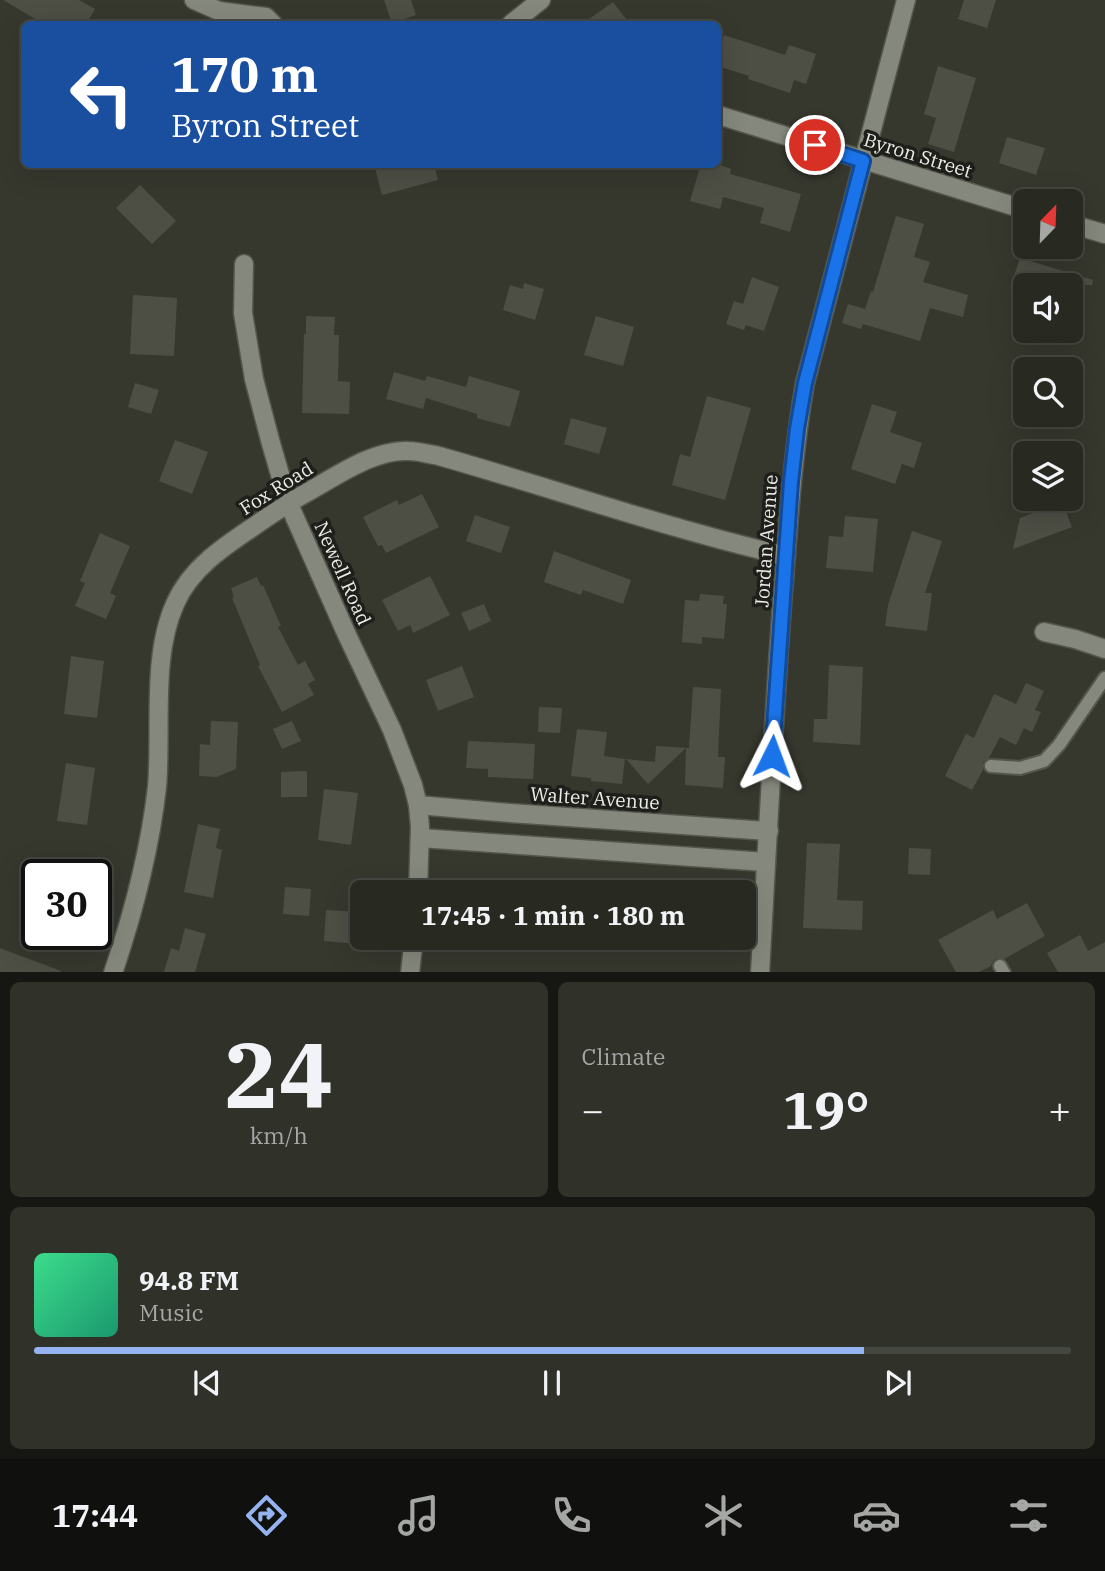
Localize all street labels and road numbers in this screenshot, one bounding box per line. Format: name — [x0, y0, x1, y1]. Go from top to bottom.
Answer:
street label: Byron Street — [861, 127, 975, 183]
street label: Fox Road — [235, 456, 317, 520]
street label: Jordan Avenue — [749, 474, 783, 608]
street label: Newell Road — [310, 518, 376, 628]
street label: Walter Avenue — [529, 782, 661, 814]

